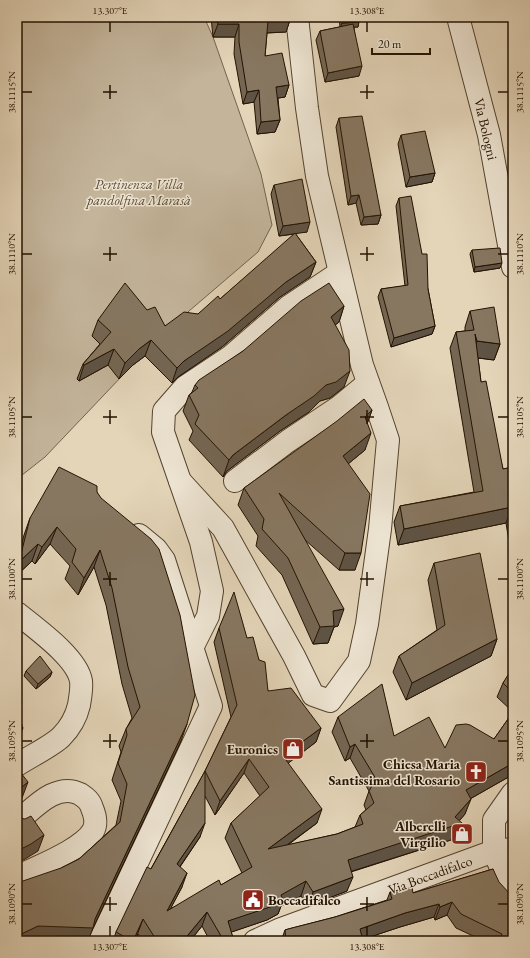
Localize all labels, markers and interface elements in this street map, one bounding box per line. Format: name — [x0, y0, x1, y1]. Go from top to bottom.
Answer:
text: 13.307°E — [93, 4, 128, 17]
text: 13.308°E — [350, 4, 385, 17]
scale bar — [372, 30, 430, 56]
text: 20 m — [378, 36, 402, 52]
text: 38.1115°N — [5, 71, 18, 113]
text: 38.1115°N — [513, 71, 526, 113]
street label: Via Bologni — [470, 96, 502, 162]
park label: Pertinenza Villa pandolfina Marasà — [85, 175, 191, 209]
text: 38.1110°N — [5, 233, 18, 275]
text: 38.1110°N — [513, 233, 526, 275]
text: 38.1105°N — [5, 396, 18, 438]
text: 38.1105°N — [513, 396, 526, 438]
text: 38.1100°N — [5, 558, 18, 600]
text: 38.1100°N — [513, 558, 526, 600]
text: 38.1095°N — [5, 720, 18, 762]
text: 38.1095°N — [513, 720, 526, 762]
shop icon: Euronics — [280, 736, 306, 762]
place label: Euronics — [227, 740, 278, 758]
place label: Chiesa Maria Santissima del Rosario — [328, 755, 461, 789]
church icon: Chiesa Maria Santissima del Rosario — [463, 759, 489, 785]
place label: Alberelli Virgilio — [394, 817, 446, 851]
shop icon: Alberelli Virgilio — [449, 821, 475, 847]
street label: Via Boccadifalco — [385, 851, 475, 899]
text: 38.1090°N — [5, 883, 18, 925]
text: 38.1090°N — [513, 883, 526, 925]
public building icon: Boccadifalco — [240, 887, 266, 913]
place label: Boccadifalco — [268, 891, 341, 909]
text: 13.307°E — [93, 940, 128, 953]
text: 13.308°E — [350, 940, 385, 953]

